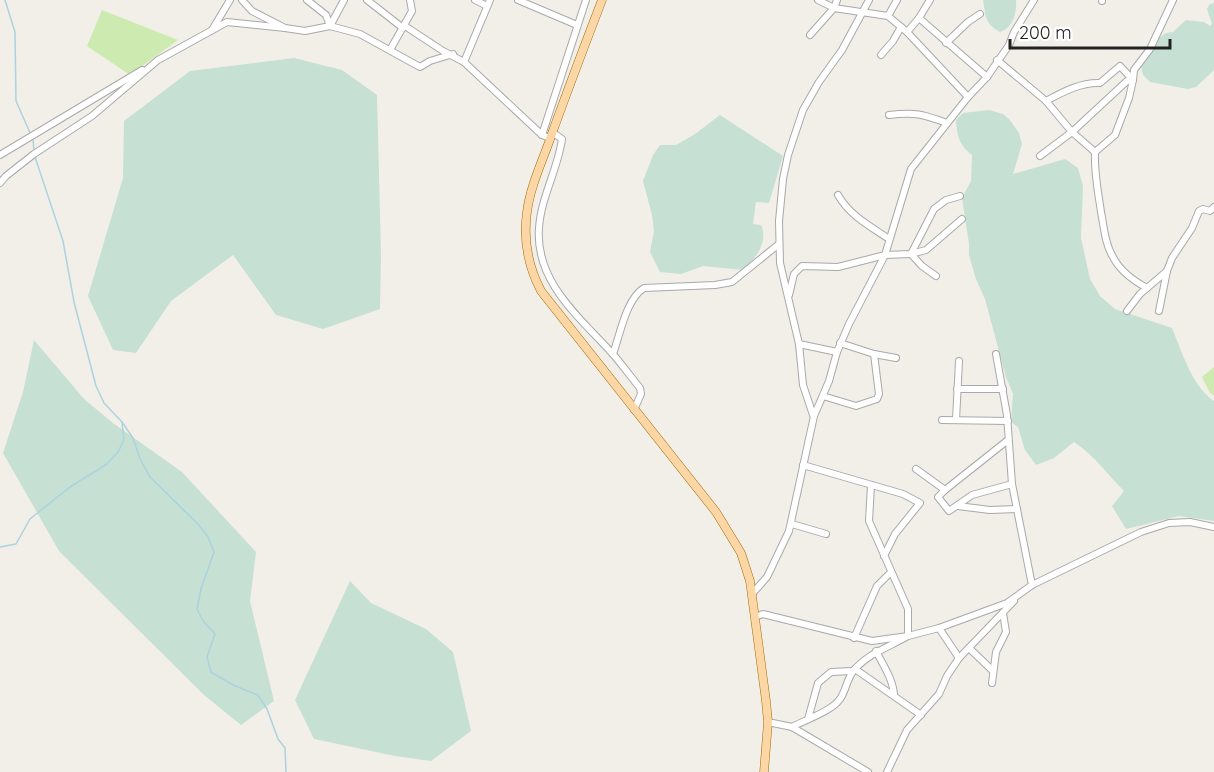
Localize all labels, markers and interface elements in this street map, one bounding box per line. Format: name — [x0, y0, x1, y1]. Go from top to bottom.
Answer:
scale bar — [1010, 12, 1170, 50]
text: 200 m — [1019, 21, 1072, 44]

